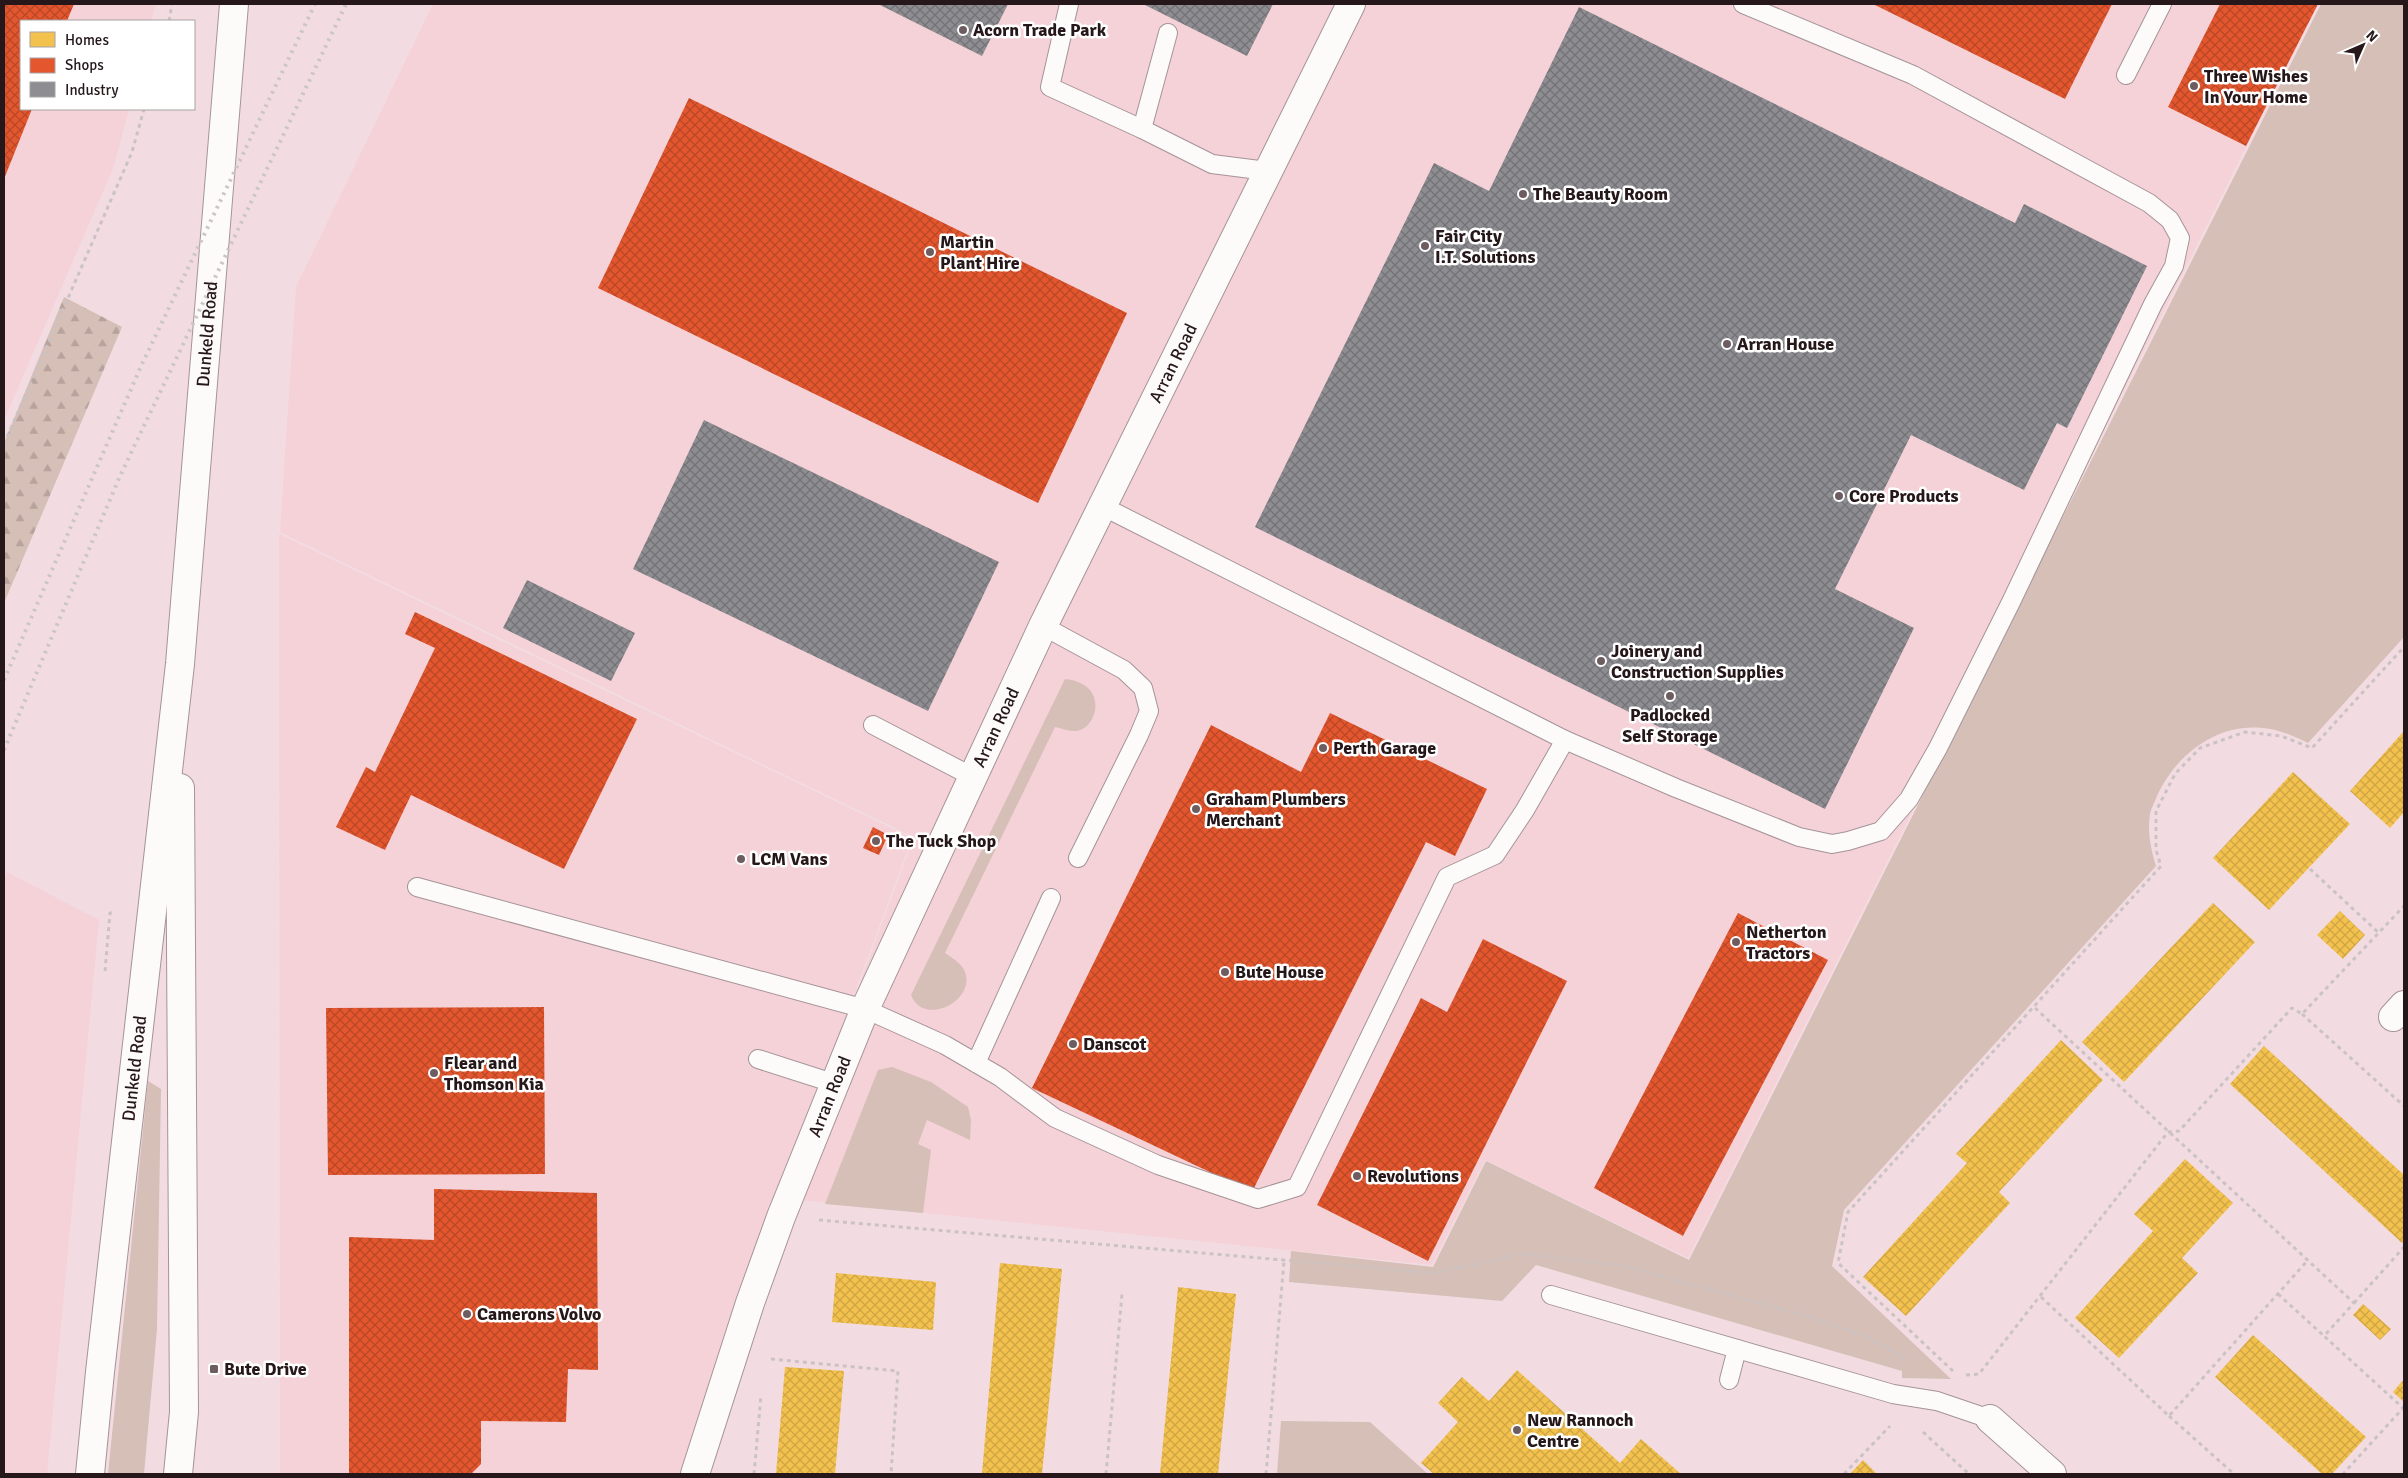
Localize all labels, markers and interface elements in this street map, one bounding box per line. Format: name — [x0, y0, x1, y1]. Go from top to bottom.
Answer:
place label: Acorn Trade Park — [973, 19, 1107, 41]
legend — [20, 20, 195, 110]
north arrow — [2338, 20, 2388, 70]
marker: Acorn Trade Park — [957, 24, 969, 36]
text: N — [2362, 27, 2381, 46]
text: Homes — [65, 31, 109, 49]
text: Shops — [65, 56, 104, 74]
place label: Three Wishes In Your Home — [2204, 65, 2308, 108]
marker: Three Wishes In Your Home — [2188, 80, 2200, 92]
text: Industry — [65, 81, 118, 99]
place label: The Beauty Room — [1533, 183, 1668, 205]
marker: The Beauty Room — [1517, 188, 1529, 200]
place label: Fair City I.T. Solutions — [1435, 225, 1535, 268]
place label: Martin Plant Hire — [940, 231, 1020, 274]
marker: Fair City I.T. Solutions — [1419, 240, 1431, 252]
marker: Martin Plant Hire — [924, 246, 936, 258]
street label: Dunkeld Road — [192, 280, 222, 388]
street label: Arran Road — [1144, 320, 1202, 406]
place label: Arran House — [1737, 333, 1834, 355]
marker: Arran House — [1721, 338, 1733, 350]
place label: Core Products — [1849, 485, 1959, 507]
marker: Core Products — [1833, 490, 1845, 502]
place label: Joinery and Construction Supplies — [1611, 640, 1784, 683]
marker: Joinery and Construction Supplies — [1595, 655, 1607, 667]
street label: Arran Road — [968, 684, 1024, 771]
marker: Padlocked Self Storage — [1664, 690, 1676, 702]
place label: Padlocked Self Storage — [1622, 704, 1718, 747]
place label: Perth Garage — [1333, 737, 1436, 759]
marker: Perth Garage — [1317, 742, 1329, 754]
place label: Graham Plumbers Merchant — [1206, 788, 1346, 831]
marker: Graham Plumbers Merchant — [1190, 803, 1202, 815]
place label: The Tuck Shop — [886, 830, 996, 852]
marker: The Tuck Shop — [870, 835, 882, 847]
place label: LCM Vans — [751, 848, 827, 870]
marker: LCM Vans — [735, 853, 747, 865]
place label: Netherton Tractors — [1746, 921, 1827, 964]
marker: Netherton Tractors — [1730, 936, 1742, 948]
place label: Bute House — [1235, 961, 1324, 983]
marker: Bute House — [1219, 966, 1231, 978]
street label: Dunkeld Road — [117, 1014, 151, 1122]
place label: Danscot — [1083, 1033, 1147, 1055]
marker: Danscot — [1067, 1038, 1079, 1050]
place label: Flear and Thomson Kia — [444, 1052, 544, 1095]
street label: Arran Road — [803, 1053, 856, 1140]
marker: Flear and Thomson Kia — [428, 1067, 440, 1079]
place label: Revolutions — [1367, 1165, 1459, 1187]
marker: Revolutions — [1351, 1170, 1363, 1182]
place label: Camerons Volvo — [477, 1303, 602, 1325]
marker: Camerons Volvo — [461, 1308, 473, 1320]
place label: Bute Drive — [224, 1358, 307, 1380]
marker: Bute Drive — [208, 1363, 220, 1375]
place label: New Rannoch Centre — [1527, 1409, 1634, 1452]
marker: New Rannoch Centre — [1511, 1424, 1523, 1436]

